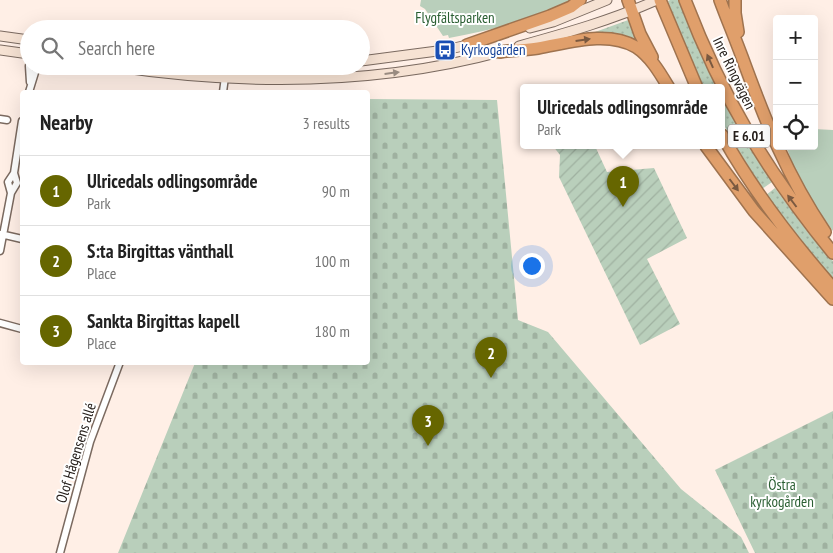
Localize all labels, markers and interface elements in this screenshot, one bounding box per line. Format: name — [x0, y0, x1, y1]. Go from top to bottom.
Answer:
park label: Flygfältsparken — [415, 8, 495, 27]
map controls — [773, 15, 818, 150]
button: + — [773, 15, 818, 60]
search box — [20, 20, 370, 75]
street label: Inre Ringvägen — [709, 33, 760, 112]
icon: search — [38, 34, 66, 62]
text: Search here — [78, 36, 155, 60]
one-way arrow — [575, 36, 591, 44]
bus stop icon: Kyrkogården — [433, 38, 457, 62]
place label: Kyrkogården — [461, 40, 526, 59]
one-way arrow — [705, 54, 713, 68]
button: − — [773, 60, 818, 105]
one-way arrow — [384, 69, 400, 77]
popup — [520, 84, 725, 149]
text: Ulricedals odlingsområde — [537, 95, 708, 119]
button: locate — [773, 105, 818, 150]
text: Nearby — [40, 109, 93, 136]
text: 3 results — [303, 113, 350, 133]
text: Park — [537, 119, 561, 139]
road number: E 6.01 — [728, 124, 770, 148]
pin: 1 — [607, 166, 639, 207]
text: Ulricedals odlingsområde — [87, 169, 258, 193]
one-way arrow — [729, 178, 739, 192]
text: 1 — [52, 181, 60, 201]
text: 90 m — [322, 181, 350, 201]
text: Park — [87, 193, 111, 213]
one-way arrow — [787, 194, 797, 208]
text: S:ta Birgittas vänthall — [87, 239, 233, 263]
text: 2 — [52, 251, 60, 271]
text: 100 m — [315, 251, 350, 271]
your location — [519, 253, 545, 279]
text: Place — [87, 263, 116, 283]
text: Sankta Birgittas kapell — [87, 309, 240, 333]
text: 3 — [52, 321, 60, 341]
text: 180 m — [315, 321, 350, 341]
text: Place — [87, 333, 116, 353]
pin: 2 — [475, 337, 507, 378]
street label: Olof Hågensens allé — [51, 400, 100, 505]
pin: 3 — [412, 405, 444, 446]
park label: Östra kyrkogården — [750, 475, 814, 511]

